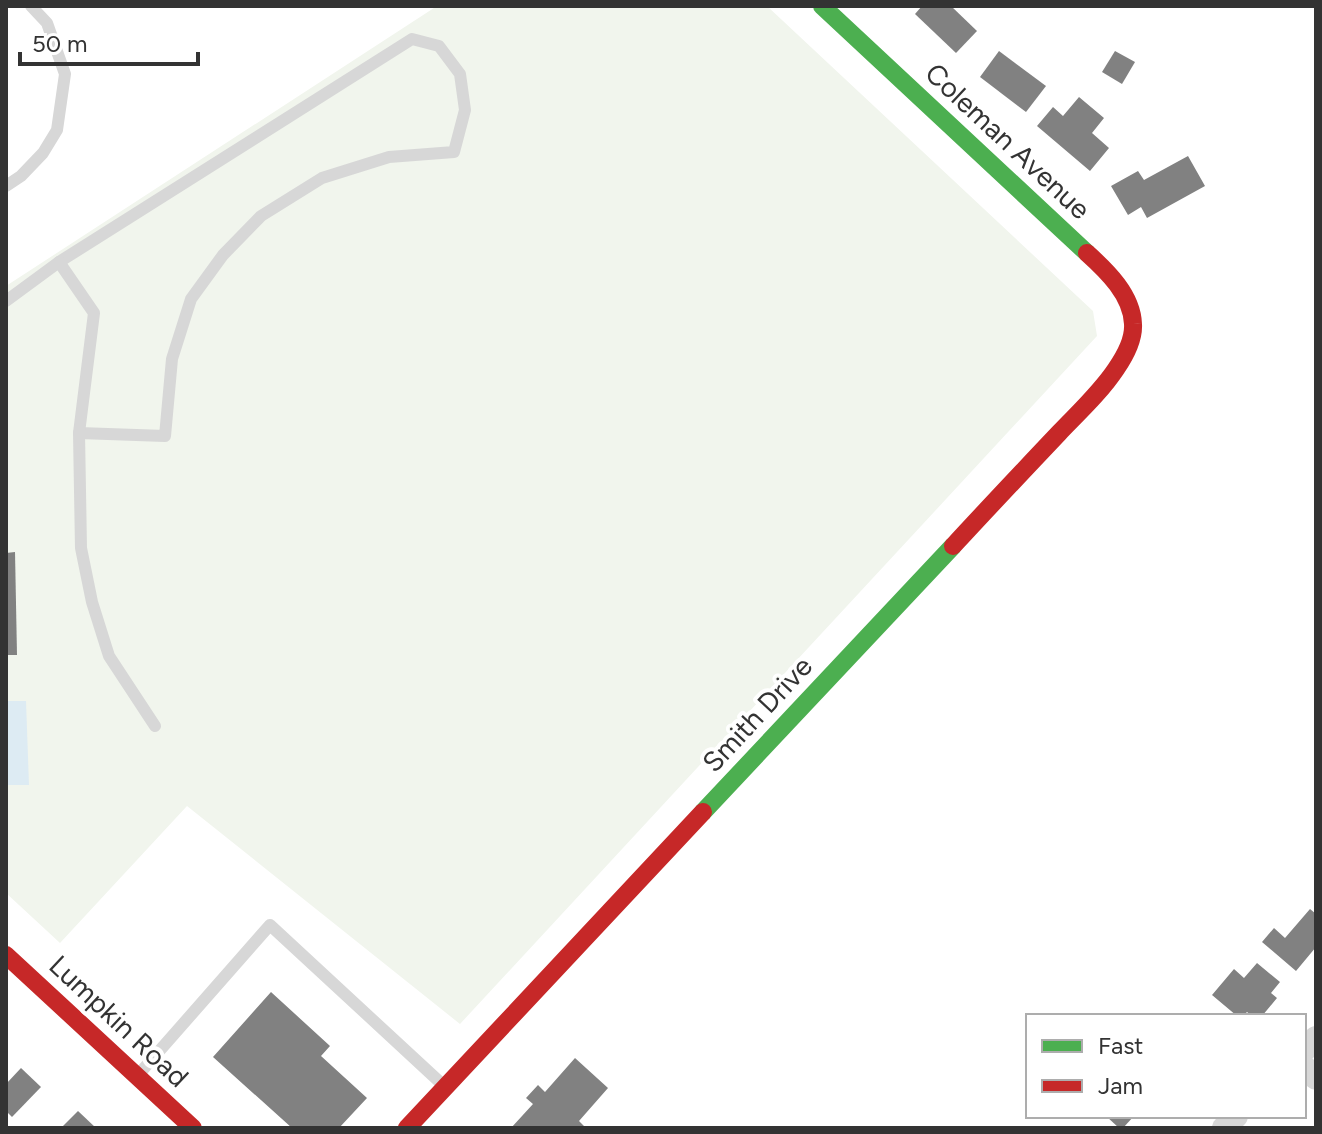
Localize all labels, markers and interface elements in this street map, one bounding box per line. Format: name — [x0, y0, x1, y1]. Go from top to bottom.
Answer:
scale bar — [20, 16, 198, 66]
text: 50 m — [32, 29, 88, 58]
street label: Coleman Avenue — [918, 56, 1098, 226]
street label: Smith Drive — [695, 649, 819, 779]
street label: Lumpkin Road — [42, 948, 196, 1094]
legend — [1026, 1014, 1306, 1118]
text: Fast — [1098, 1031, 1143, 1060]
text: Jam — [1098, 1071, 1143, 1100]

